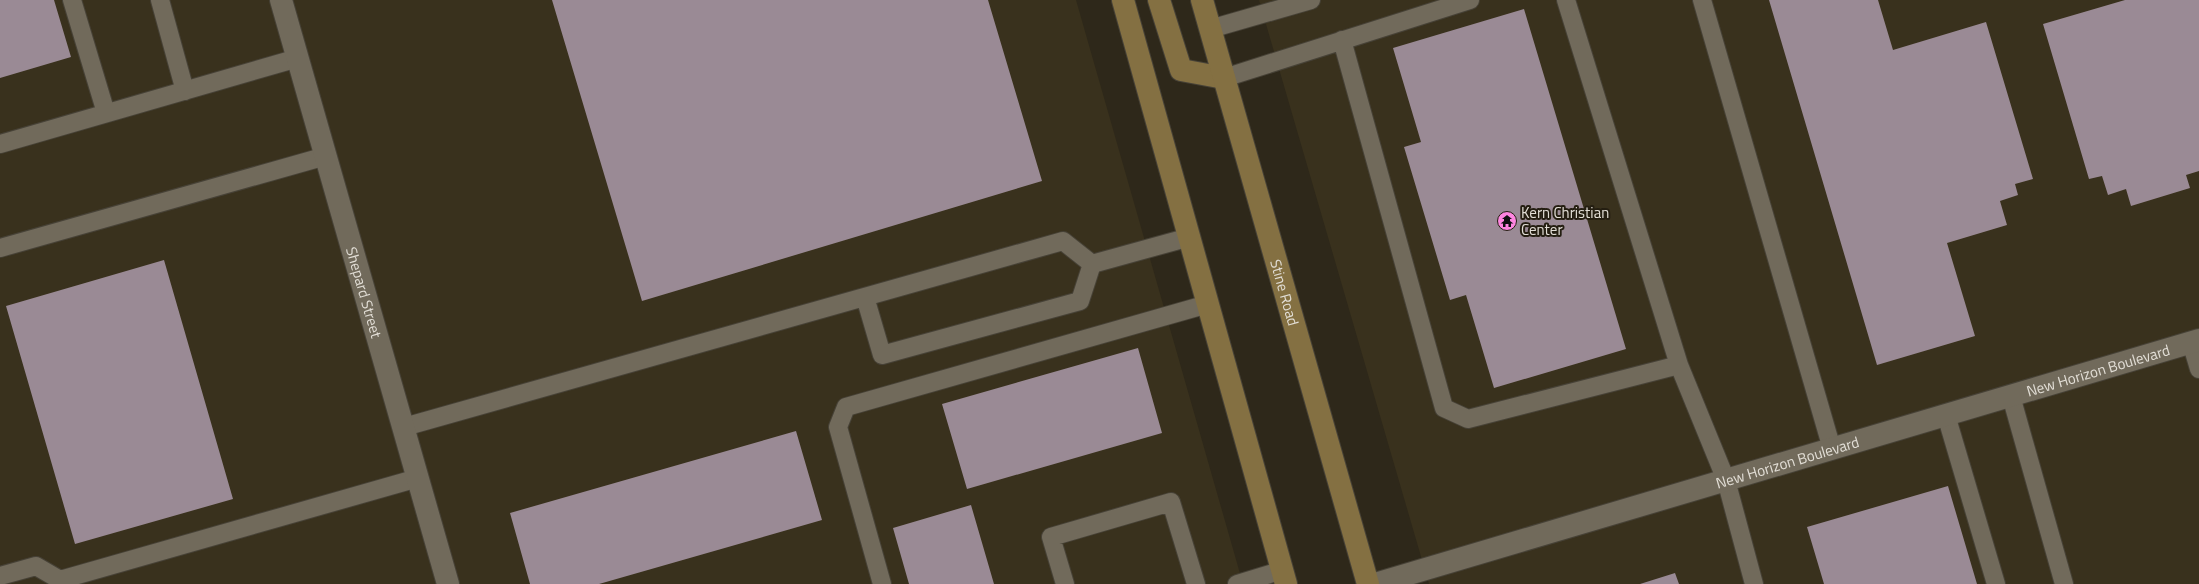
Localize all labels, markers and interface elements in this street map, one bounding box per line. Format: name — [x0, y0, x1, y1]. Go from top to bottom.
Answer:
place label: Kern Christian Center — [1521, 201, 1609, 241]
temple icon: Kern Christian Center — [1496, 210, 1518, 232]
street label: Shepard Street — [341, 244, 389, 341]
street label: Stine Road — [1265, 257, 1305, 328]
street label: New Horizon Boulevard — [2023, 338, 2172, 402]
street label: New Horizon Boulevard — [1713, 430, 1862, 494]

